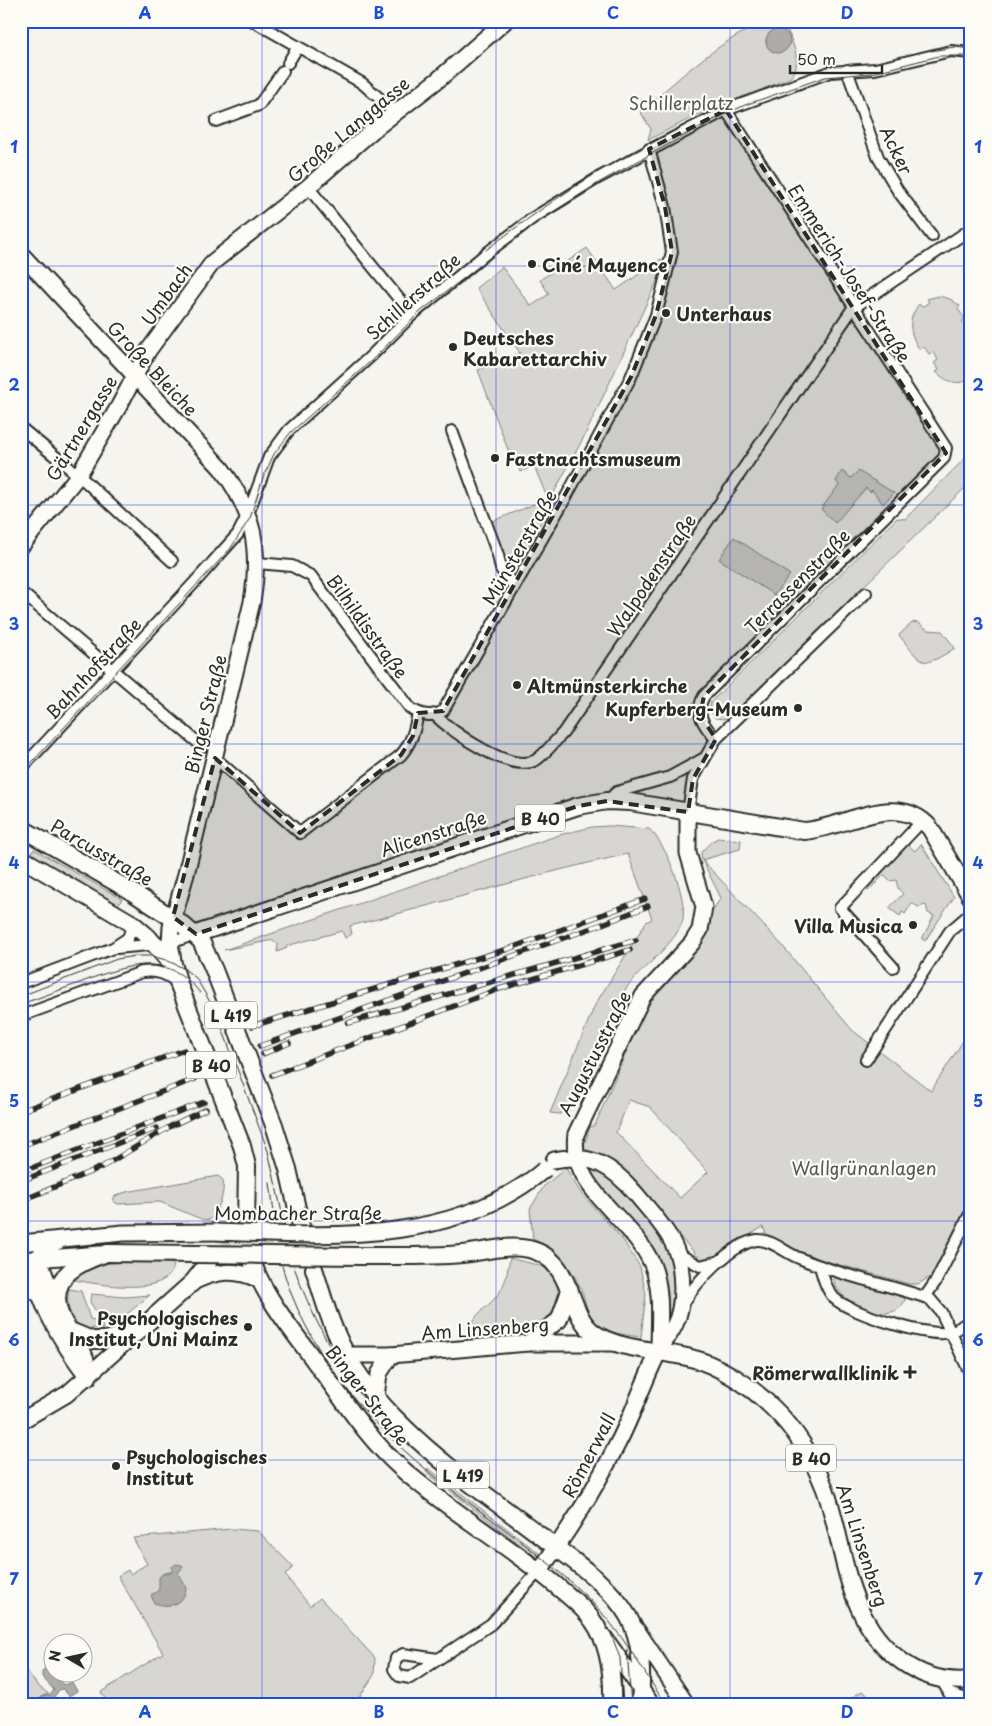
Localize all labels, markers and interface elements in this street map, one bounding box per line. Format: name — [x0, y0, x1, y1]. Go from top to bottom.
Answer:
text: A — [139, 0, 152, 24]
text: B — [374, 0, 385, 24]
text: C — [607, 0, 619, 24]
text: D — [841, 0, 853, 24]
scale bar — [790, 42, 882, 74]
text: 50 m — [797, 47, 836, 70]
street label: Große Langgasse — [281, 70, 415, 188]
park label: Schillerplatz — [629, 89, 734, 116]
street label: Acker — [874, 121, 920, 180]
text: 1 — [10, 134, 18, 158]
text: 1 — [974, 134, 982, 158]
street label: Emmerich-Josef-Straße — [782, 178, 918, 368]
street label: Schillerstraße — [360, 246, 466, 346]
place label: Ciné Mayence — [542, 251, 667, 278]
street label: Umbach — [134, 257, 198, 331]
marker: Ciné Mayence — [526, 258, 538, 270]
place label: Unterhaus — [676, 300, 772, 327]
marker: Unterhaus — [660, 307, 672, 319]
street label: Große Bleiche — [102, 314, 204, 422]
place label: Deutsches Kabarettarchiv — [463, 324, 607, 372]
marker: Deutsches Kabarettarchiv — [447, 341, 459, 353]
street label: Gärtnergasse — [39, 370, 123, 486]
text: 2 — [8, 372, 20, 396]
text: 2 — [972, 372, 984, 396]
place label: Fastnachtsmuseum — [505, 445, 681, 472]
marker: Fastnachtsmuseum — [489, 452, 501, 464]
street label: Münsterstraße — [475, 484, 563, 610]
street label: Walpodenstraße — [600, 508, 702, 642]
street label: Terrassenstraße — [738, 522, 856, 640]
street label: Bilhildisstraße — [321, 568, 415, 684]
text: 3 — [9, 611, 19, 635]
street label: Bahnhofstraße — [39, 611, 147, 725]
text: 3 — [973, 611, 983, 635]
street label: Binger Straße — [177, 652, 233, 776]
place label: Altmünsterkirche — [526, 672, 688, 699]
marker: Altmünsterkirche — [511, 679, 523, 691]
place label: Kupferberg-Museum — [605, 695, 788, 722]
marker: Kupferberg-Museum — [792, 702, 804, 714]
street label: Alicenstraße — [377, 803, 489, 863]
road number: B 40 — [515, 804, 565, 831]
street label: Parcusstraße — [46, 812, 158, 892]
text: 4 — [9, 850, 20, 874]
text: 4 — [973, 850, 984, 874]
place label: Villa Musica — [794, 912, 903, 939]
marker: Villa Musica — [907, 919, 919, 931]
street label: Augustusstraße — [551, 986, 637, 1120]
road number: L 419 — [205, 1002, 257, 1028]
road number: B 40 — [186, 1052, 236, 1078]
text: 5 — [9, 1088, 19, 1112]
text: 5 — [973, 1088, 983, 1112]
park label: Wallgrünanlagen — [792, 1154, 936, 1181]
street label: Mombacher Straße — [214, 1199, 382, 1226]
place label: Psychologisches Institut, Uni Mainz — [69, 1304, 238, 1352]
street label: Am Linsenberg — [420, 1310, 550, 1346]
marker: Psychologisches Institut, Uni Mainz — [242, 1321, 254, 1333]
text: 6 — [8, 1327, 20, 1351]
text: 6 — [972, 1327, 984, 1351]
street label: Binger Straße — [320, 1339, 416, 1451]
place label: Römerwallklinik — [752, 1359, 899, 1386]
marker: Römerwallklinik — [903, 1365, 917, 1379]
street label: Römerwall — [554, 1408, 622, 1502]
place label: Psychologisches Institut — [126, 1443, 267, 1491]
road number: B 40 — [786, 1445, 836, 1472]
marker: Psychologisches Institut — [110, 1460, 122, 1472]
road number: L 419 — [437, 1462, 489, 1488]
street label: Am Linsenberg — [830, 1480, 896, 1610]
text: 7 — [9, 1566, 19, 1590]
text: 7 — [973, 1566, 983, 1590]
north arrow — [42, 1634, 92, 1684]
text: N — [43, 1649, 66, 1663]
text: A — [139, 1699, 152, 1723]
text: B — [374, 1699, 385, 1723]
text: C — [607, 1699, 619, 1723]
text: D — [841, 1699, 853, 1723]

